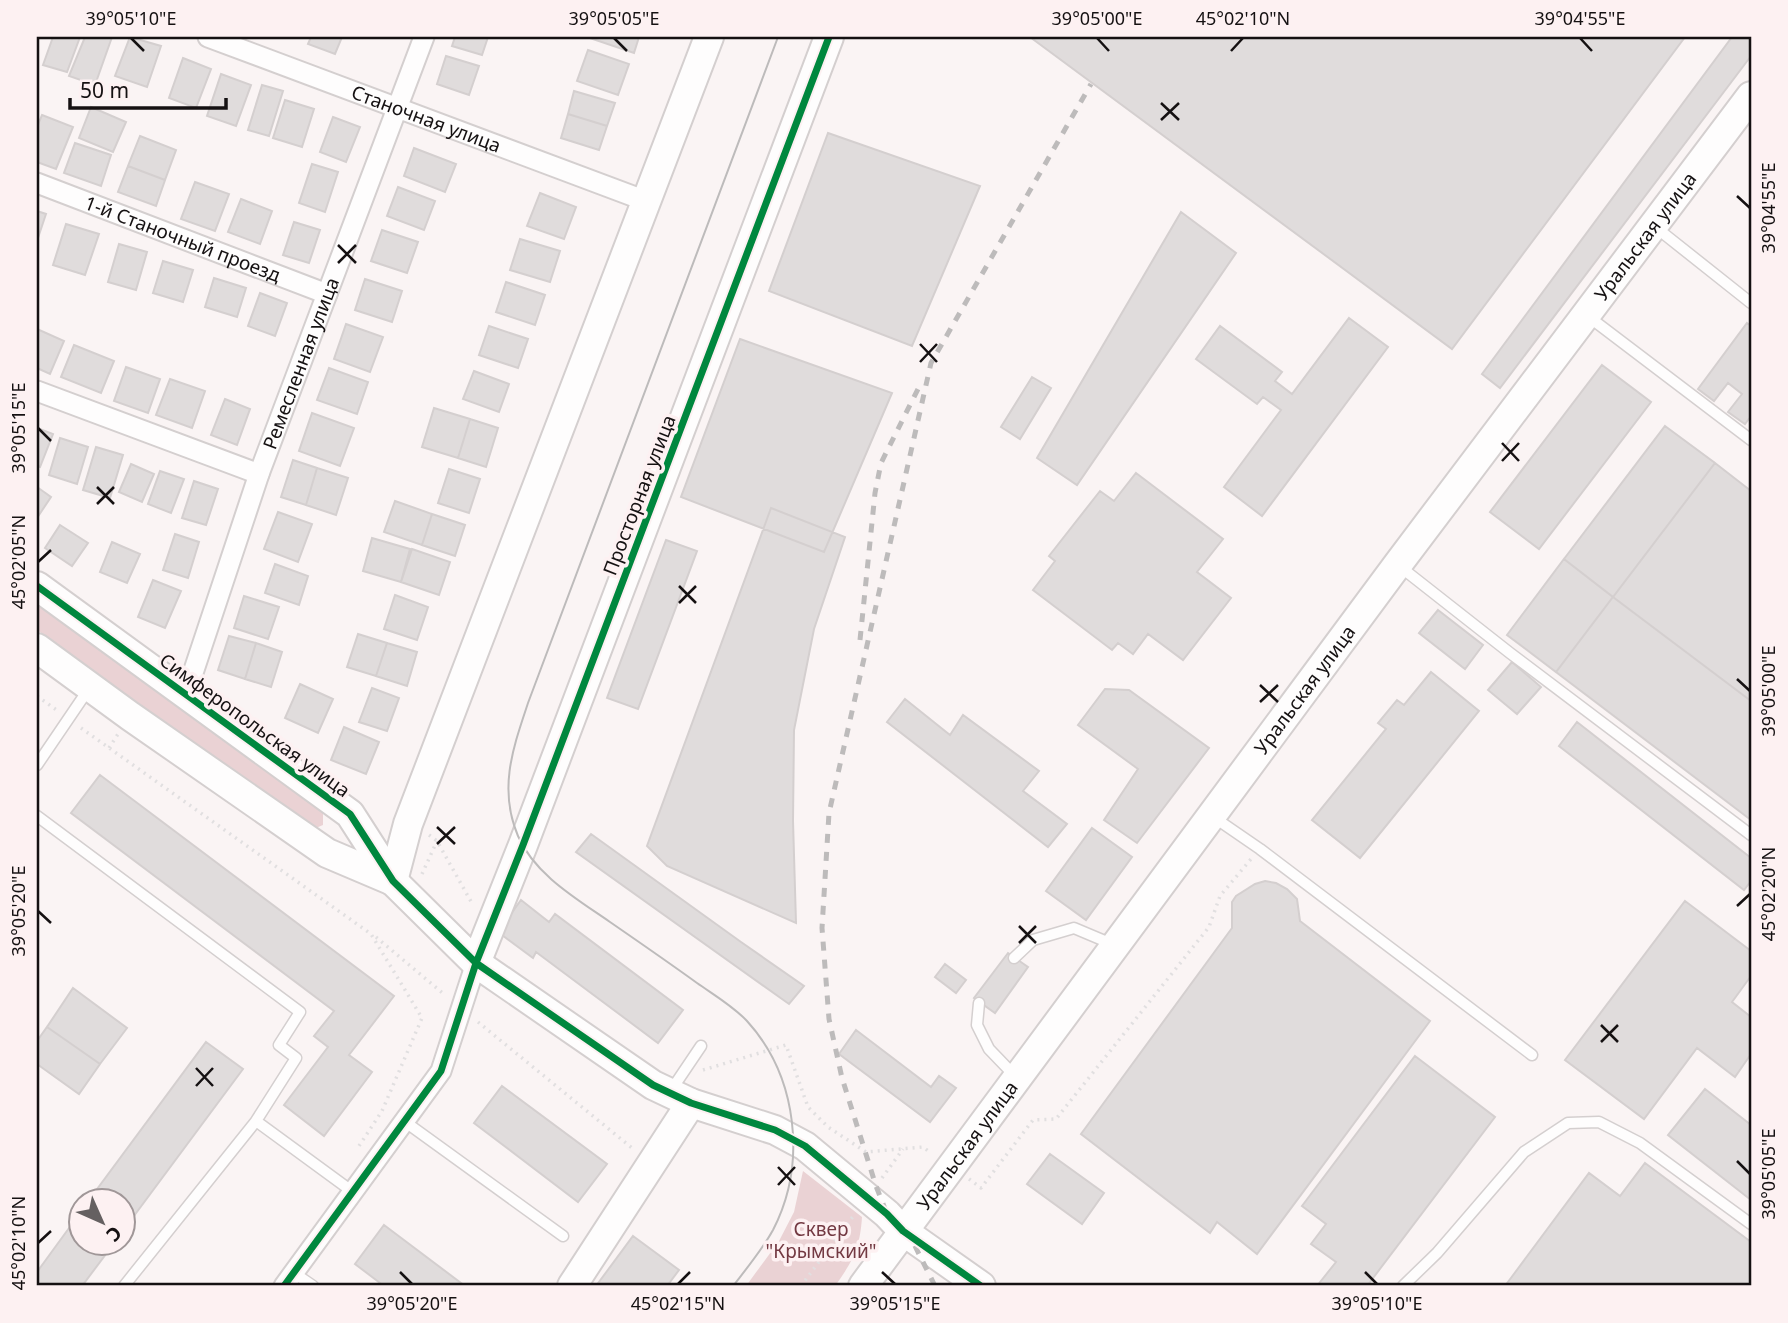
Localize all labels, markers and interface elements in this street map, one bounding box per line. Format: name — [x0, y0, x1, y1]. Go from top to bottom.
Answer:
text: 39°05'10"E — [86, 6, 176, 30]
text: 39°05'05"E — [569, 6, 659, 30]
text: 39°05'00"E — [1052, 6, 1142, 30]
text: 45°02'10"N — [1196, 6, 1290, 30]
text: 39°04'55"E — [1535, 6, 1625, 30]
scale bar — [70, 66, 226, 110]
text: 50 m — [80, 76, 129, 104]
street label: Станочная улица — [348, 79, 505, 159]
text: 39°04'55"E — [1756, 163, 1780, 253]
street label: Уральская улица — [1588, 167, 1702, 306]
street label: 1-й Станочный проезд — [81, 189, 285, 288]
street label: Ремесленная улица — [257, 274, 345, 453]
text: 39°05'15"E — [6, 383, 30, 473]
street label: Просторная улица — [596, 411, 682, 579]
text: 45°02'05"N — [6, 515, 30, 609]
street label: Уральская улица — [1248, 620, 1361, 760]
text: 39°05'00"E — [1756, 646, 1780, 736]
street label: Симферопольская улица — [154, 647, 356, 803]
text: 45°02'20"N — [1756, 847, 1780, 941]
text: 39°05'20"E — [6, 866, 30, 956]
street label: Уральская улица — [911, 1076, 1024, 1215]
text: 39°05'05"E — [1756, 1129, 1780, 1219]
north arrow — [66, 1186, 136, 1256]
text: 45°02'10"N — [6, 1196, 30, 1290]
park label: Сквер "Крымский" — [766, 1216, 877, 1264]
text: С — [100, 1220, 128, 1248]
text: 39°05'20"E — [367, 1291, 457, 1315]
text: 45°02'15"N — [631, 1291, 725, 1315]
text: 39°05'15"E — [850, 1291, 940, 1315]
text: 39°05'10"E — [1332, 1291, 1422, 1315]

